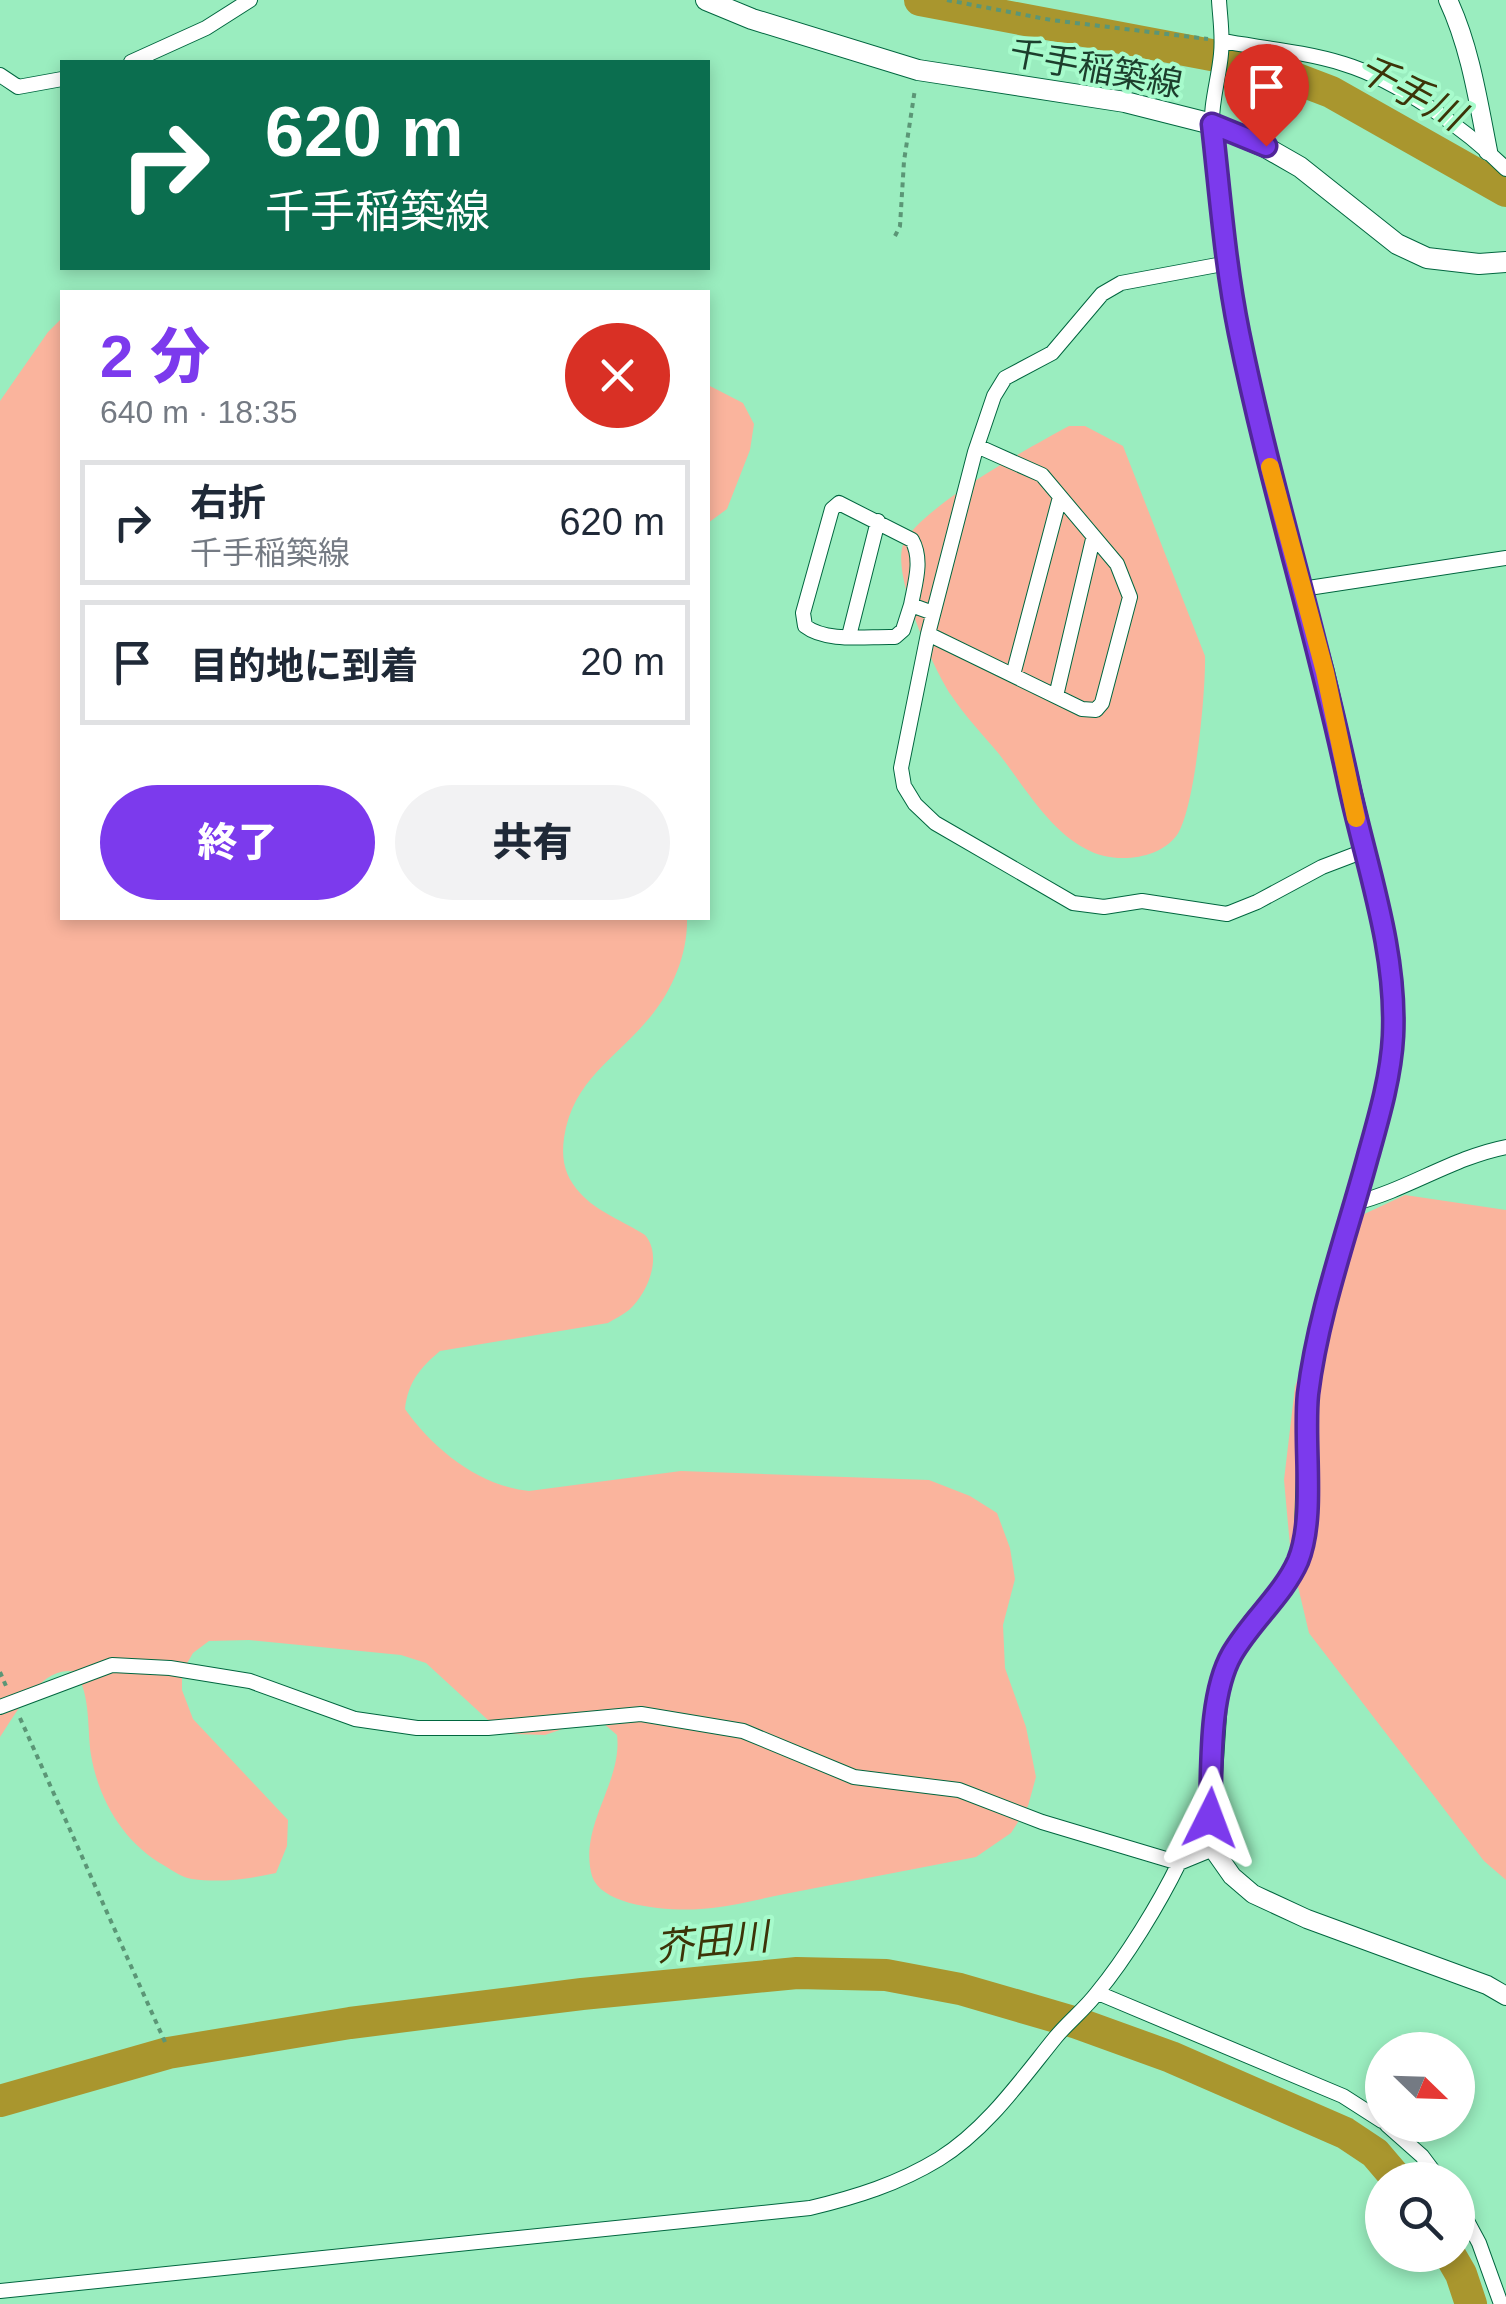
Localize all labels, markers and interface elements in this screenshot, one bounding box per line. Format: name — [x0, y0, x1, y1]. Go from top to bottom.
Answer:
street label: 千手稲築線 — [1006, 32, 1186, 104]
pin — [1224, 44, 1309, 147]
water label: 千手川 — [1351, 46, 1475, 140]
icon: arrive — [1239, 59, 1294, 114]
text: 620 m — [265, 93, 463, 171]
icon: right — [100, 100, 230, 230]
text: 千手稲築線 — [265, 186, 490, 237]
text: 2 分 — [100, 323, 210, 390]
button: close — [565, 323, 670, 428]
text: 640 m · 18:35 — [100, 394, 297, 430]
text: 右折 — [190, 482, 266, 524]
icon: right — [105, 495, 160, 550]
text: 620 m — [559, 501, 665, 543]
text: 千手稲築線 — [190, 535, 350, 571]
icon: arrive — [105, 635, 160, 690]
text: 20 m — [581, 641, 665, 683]
text: 目的地に到着 — [190, 645, 418, 687]
button: 終了 — [100, 785, 375, 900]
button: 共有 — [395, 785, 670, 900]
position arrow — [1158, 1766, 1262, 1870]
water label: 芥田川 — [653, 1915, 775, 1969]
north arrow — [1365, 2032, 1475, 2142]
map controls — [1365, 2032, 1475, 2272]
button: search — [1365, 2162, 1475, 2272]

